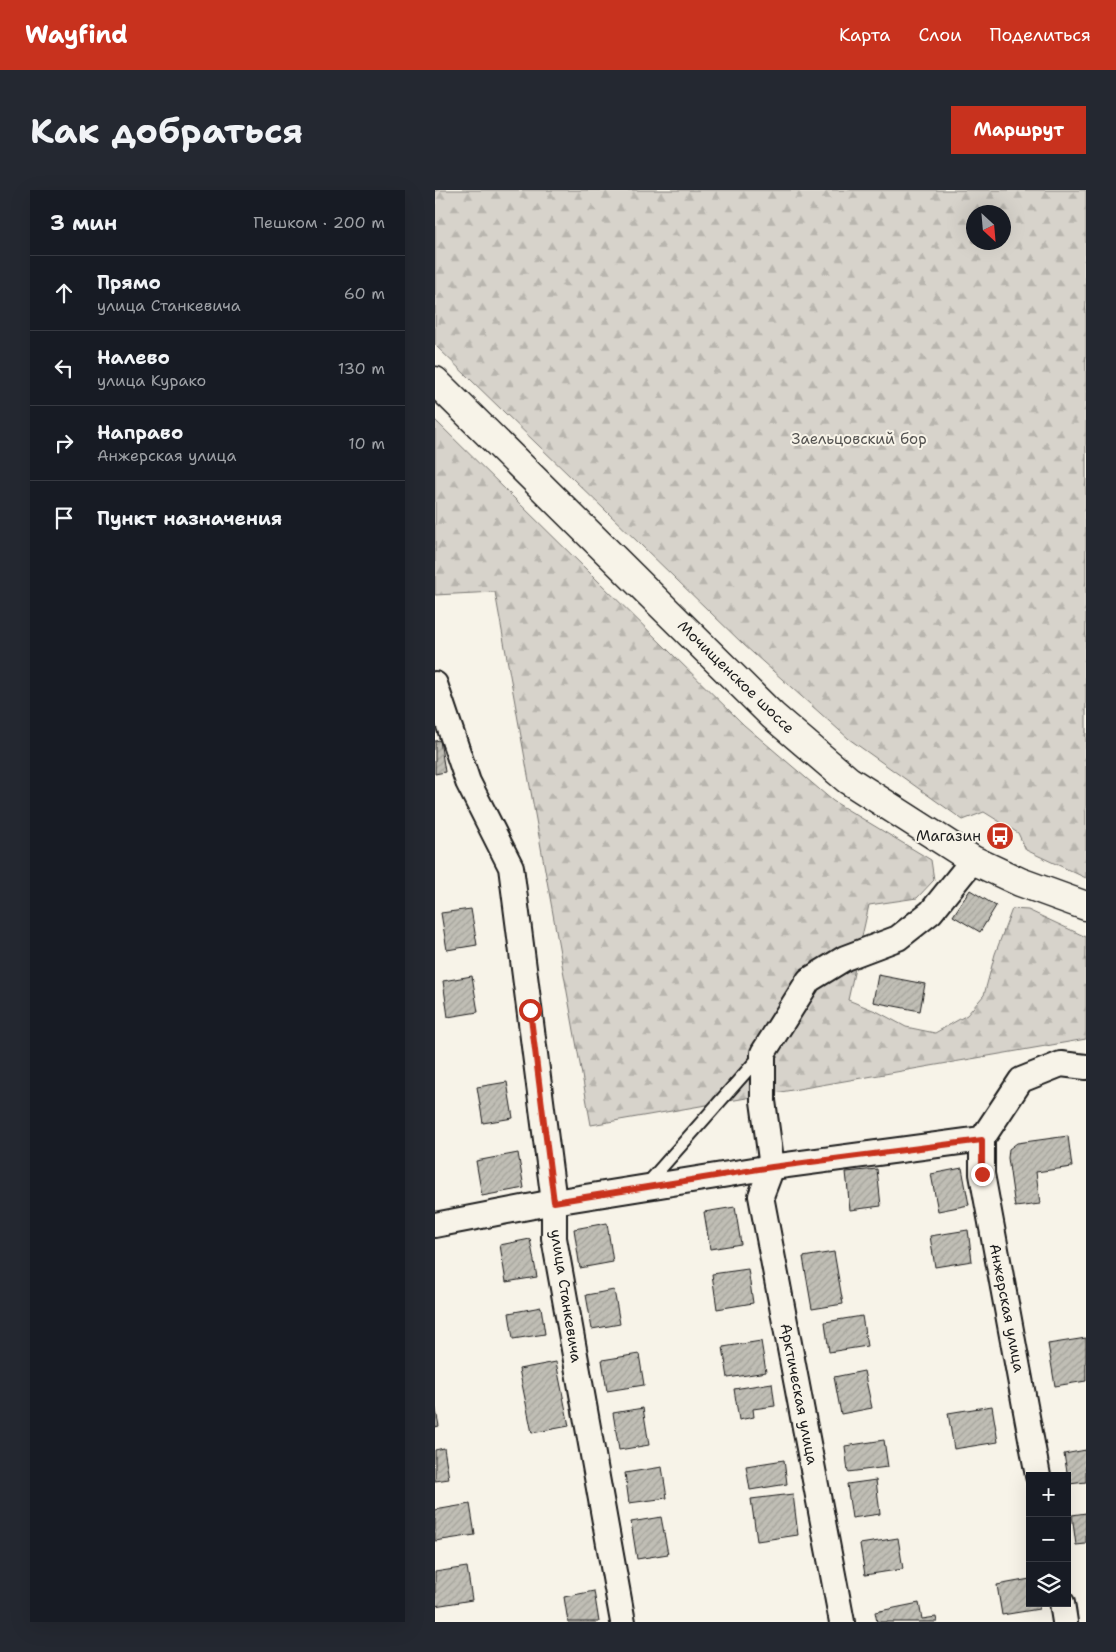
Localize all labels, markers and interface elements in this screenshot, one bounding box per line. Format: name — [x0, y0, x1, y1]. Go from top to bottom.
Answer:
text: Wayfind — [25, 19, 128, 51]
text: Карта — [839, 23, 890, 47]
text: Слои — [918, 23, 962, 47]
text: Поделиться — [990, 23, 1091, 47]
button: Маршрут — [951, 106, 1086, 154]
text: Как добраться — [30, 107, 303, 154]
north arrow — [966, 205, 1011, 250]
text: 3 мин — [50, 209, 117, 237]
text: Пешком · 200 m — [254, 212, 385, 233]
text: Прямо — [97, 270, 161, 295]
icon: ahead — [50, 279, 78, 307]
text: 60 m — [344, 283, 385, 304]
text: улица Станкевича — [97, 295, 241, 316]
text: Налево — [97, 345, 170, 370]
icon: left — [50, 354, 78, 382]
text: 130 m — [338, 358, 385, 379]
text: улица Курако — [97, 370, 206, 391]
text: Направо — [97, 420, 183, 445]
icon: right — [50, 429, 78, 457]
park label: Заельцовский бор — [791, 429, 927, 449]
text: 10 m — [348, 433, 385, 454]
text: Анжерская улица — [97, 445, 236, 466]
icon: arrive — [50, 504, 78, 532]
text: Пункт назначения — [97, 506, 282, 531]
street label: Мочищенское шоссе — [673, 616, 799, 738]
bus stop icon: Магазин — [985, 821, 1015, 851]
place label: Магазин — [916, 826, 981, 846]
route start — [519, 999, 542, 1022]
route end — [971, 1163, 994, 1186]
street label: улица Станкевича — [546, 1228, 587, 1365]
street label: Анжерская улица — [985, 1242, 1029, 1375]
street label: Арктическая улица — [776, 1322, 823, 1467]
map controls — [1026, 1472, 1071, 1607]
button: + — [1026, 1472, 1071, 1517]
button: − — [1026, 1517, 1071, 1562]
button: layers — [1026, 1562, 1071, 1607]

